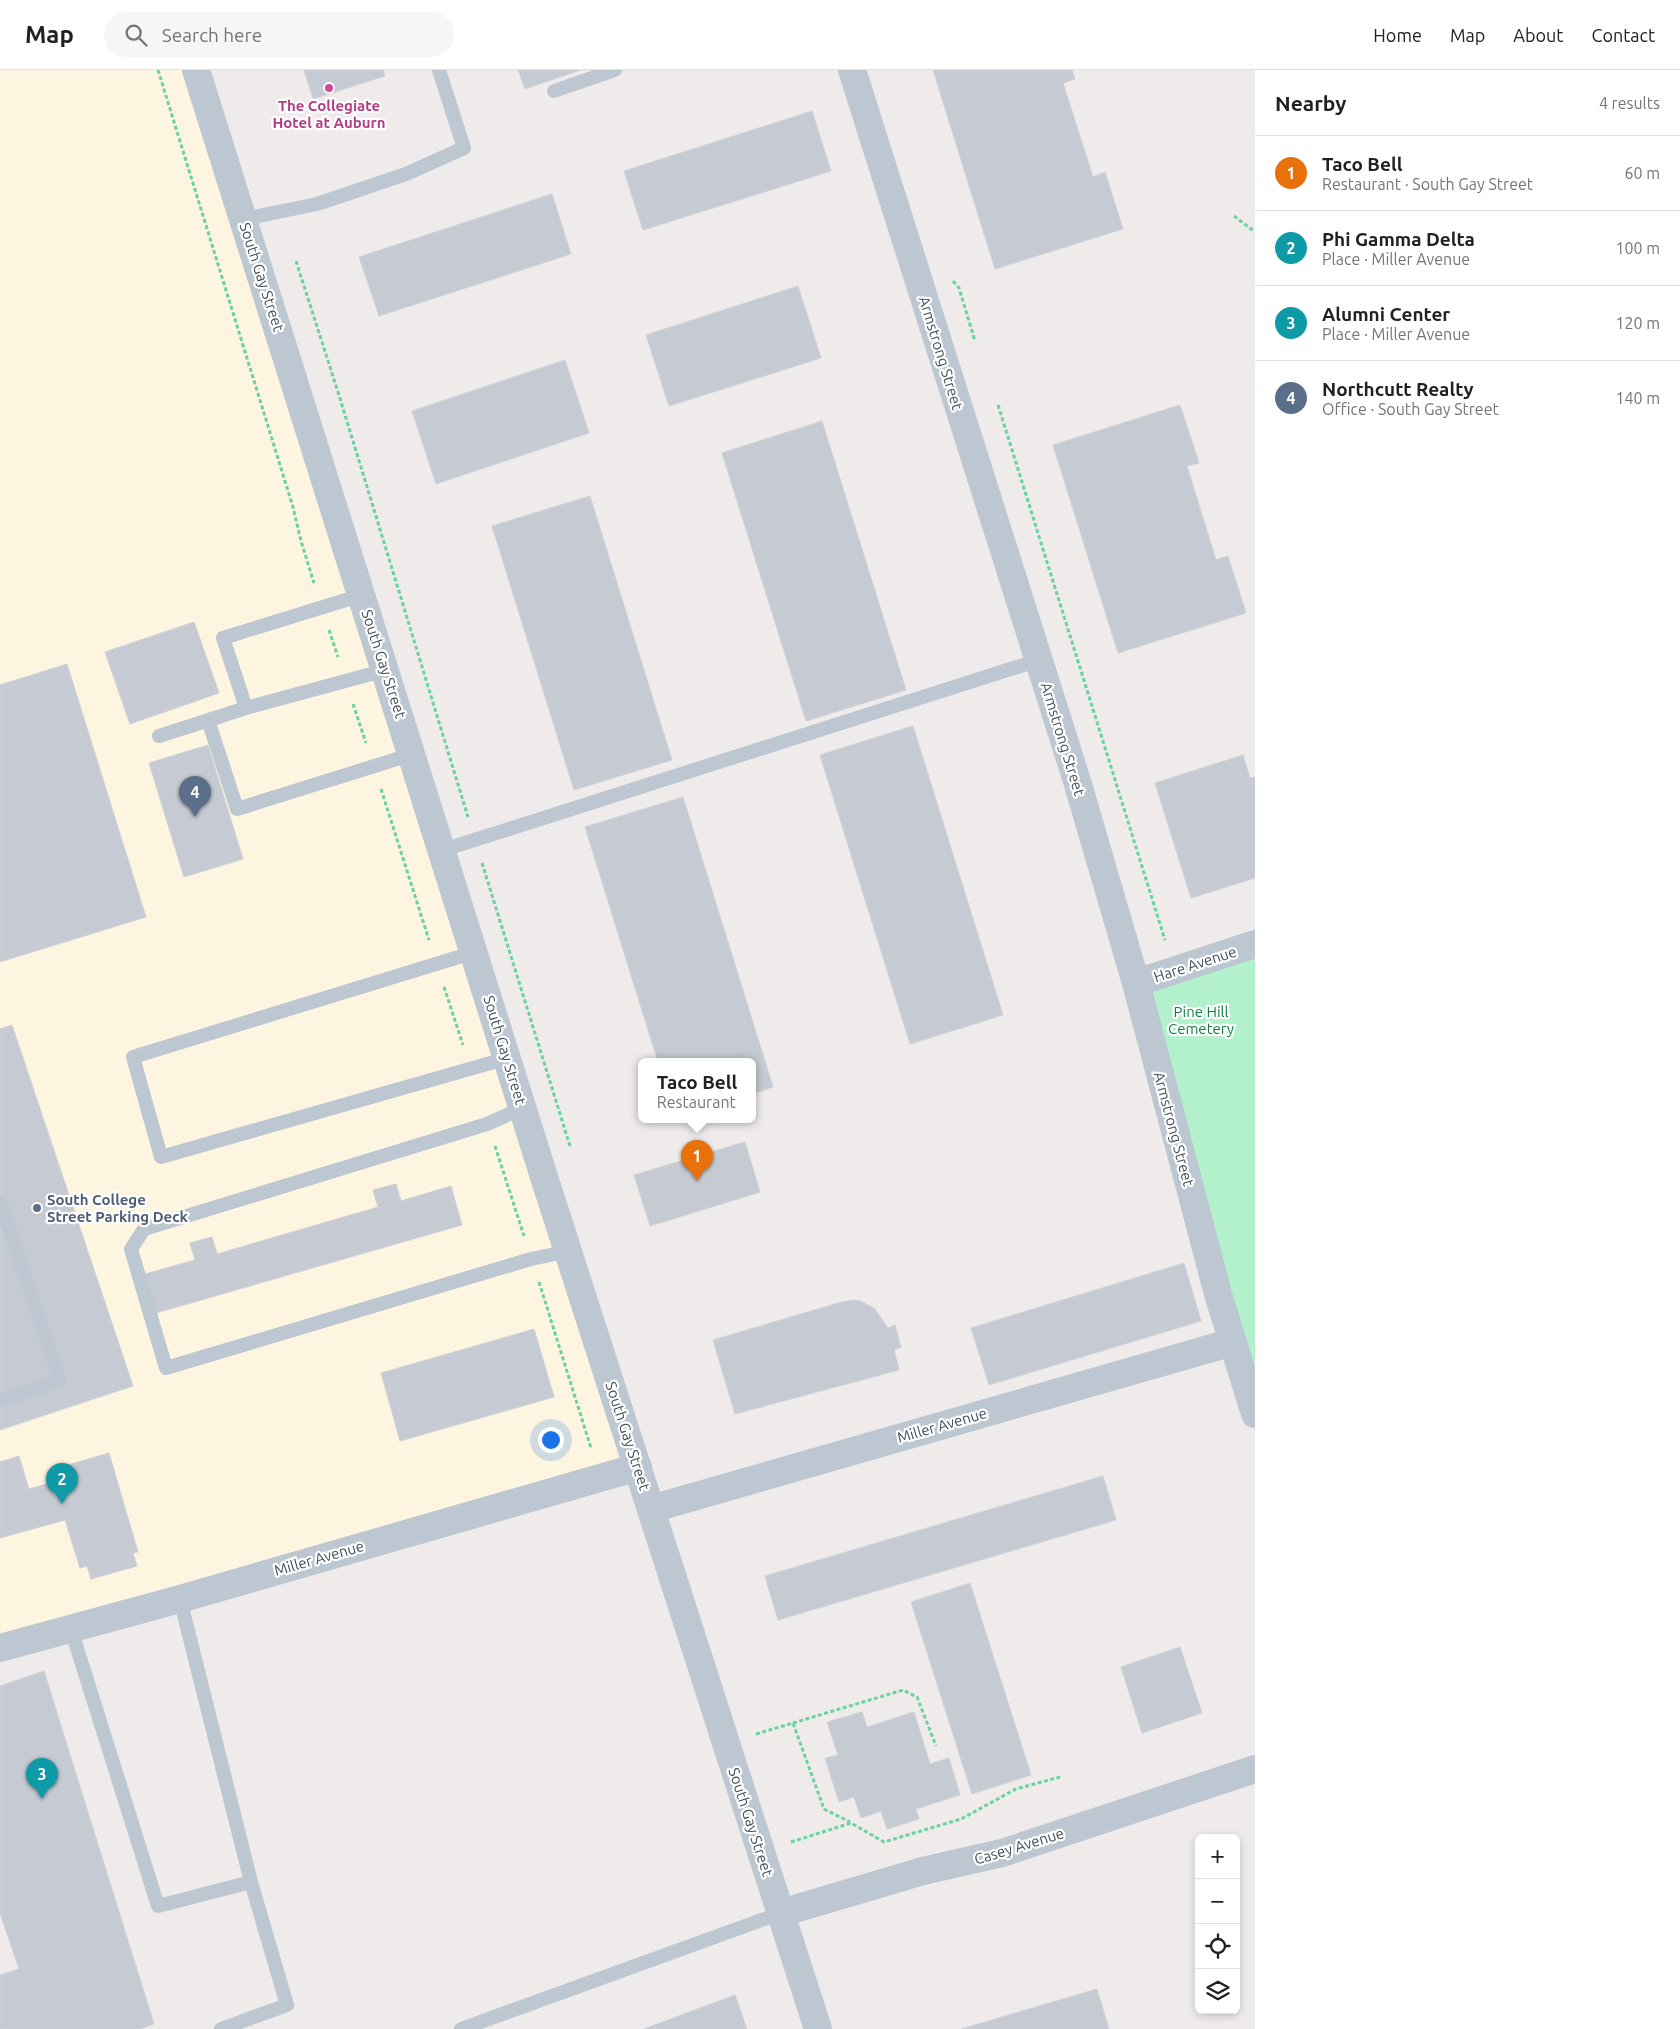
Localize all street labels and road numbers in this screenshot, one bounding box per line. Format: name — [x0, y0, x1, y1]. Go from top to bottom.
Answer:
street label: South Gay Street — [236, 221, 288, 334]
street label: Armstrong Street — [916, 294, 966, 412]
street label: South Gay Street — [358, 608, 410, 721]
street label: Armstrong Street — [1038, 680, 1088, 798]
street label: Hare Avenue — [1151, 943, 1239, 985]
street label: South Gay Street — [480, 993, 530, 1107]
street label: Armstrong Street — [1151, 1070, 1197, 1188]
street label: South Gay Street — [602, 1380, 654, 1493]
street label: Miller Avenue — [895, 1404, 989, 1446]
street label: Miller Avenue — [272, 1537, 366, 1579]
street label: South Gay Street — [725, 1766, 777, 1879]
street label: Casey Avenue — [972, 1824, 1066, 1868]

